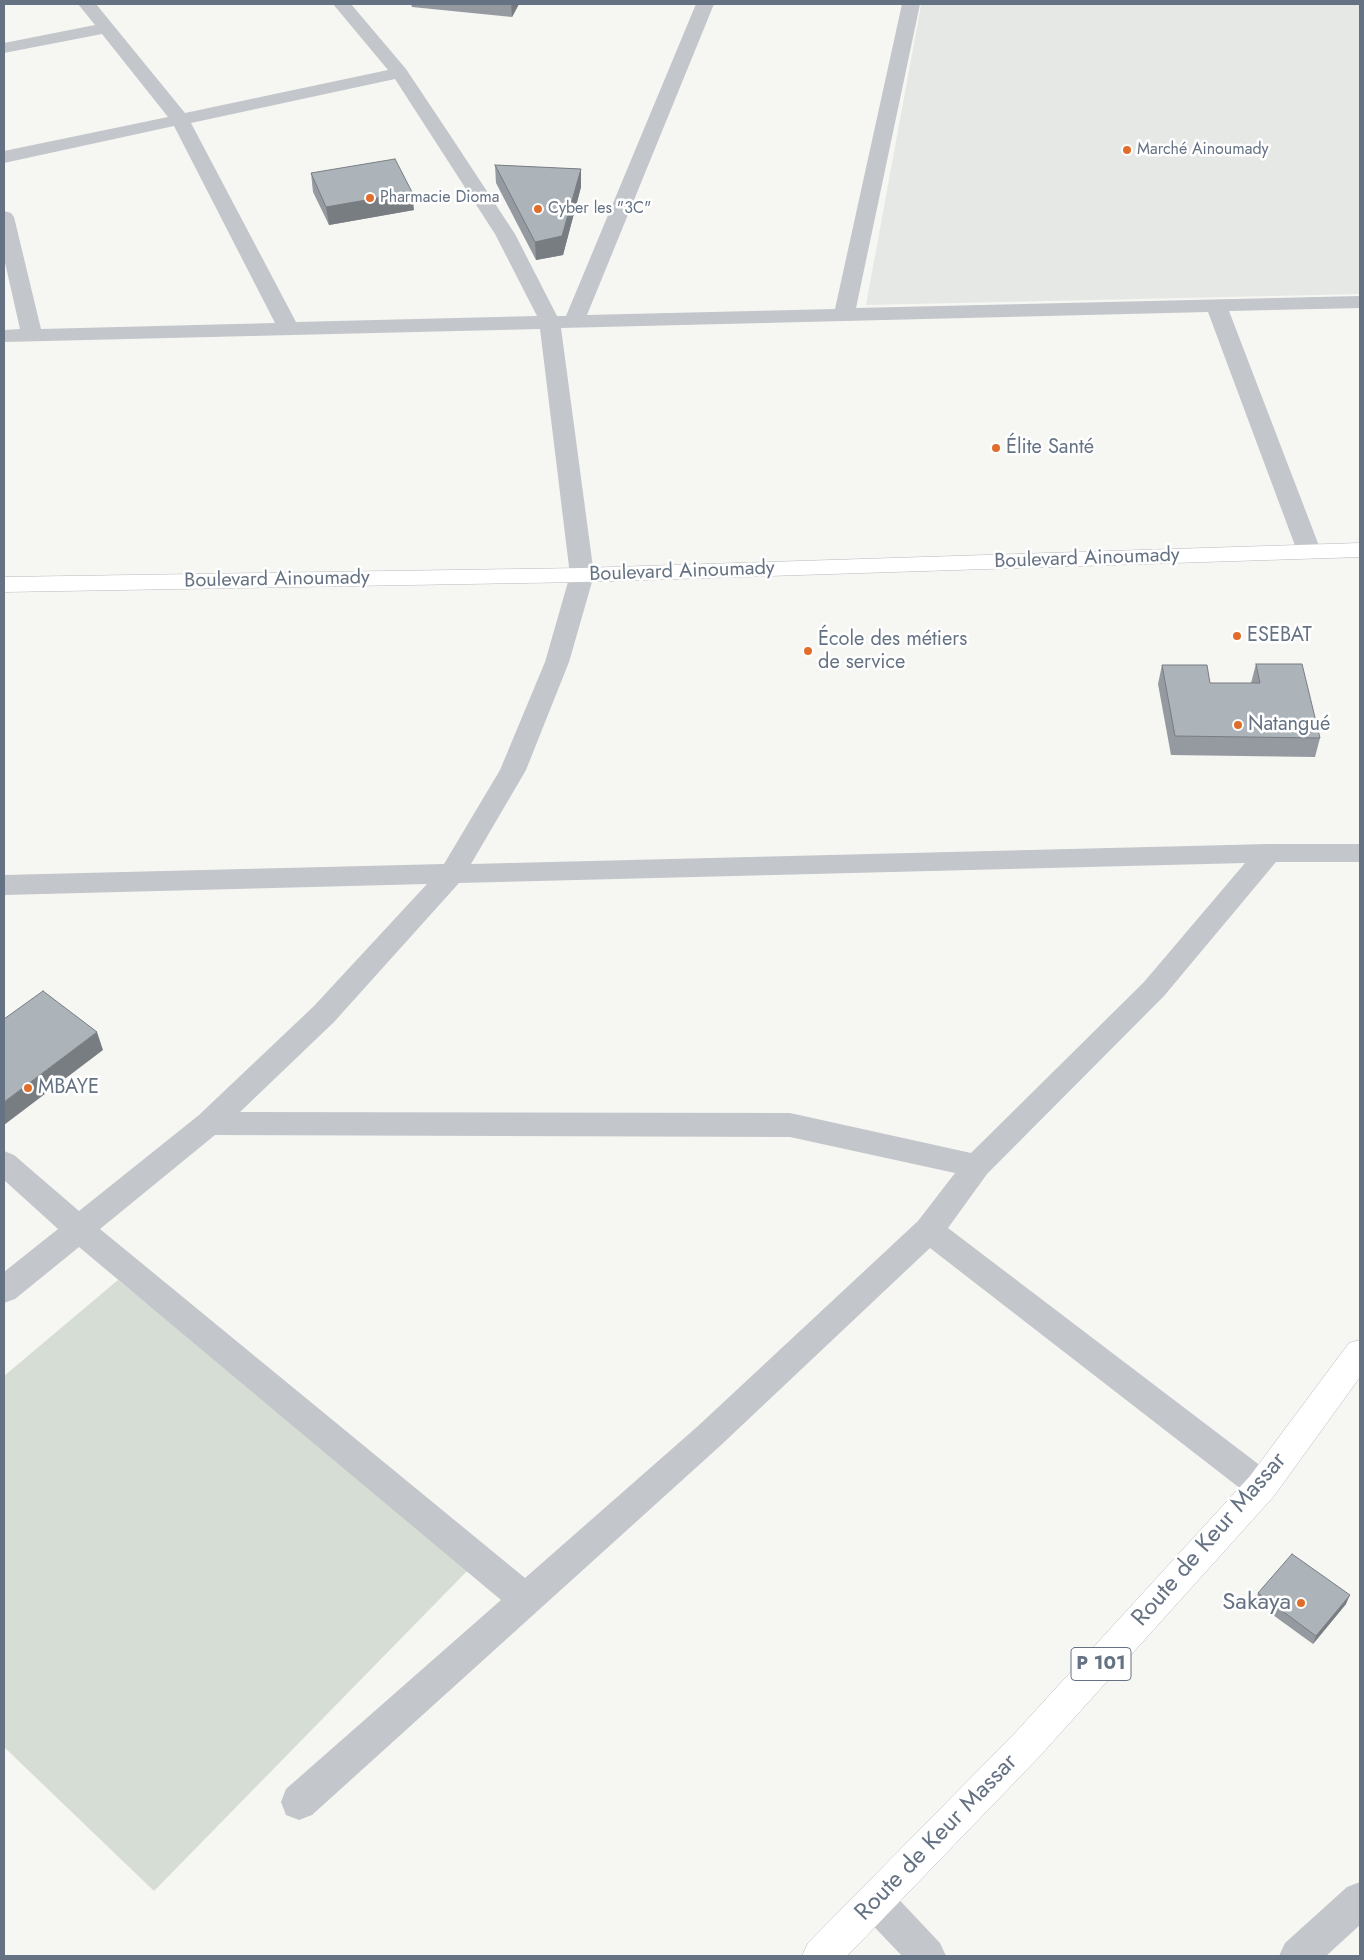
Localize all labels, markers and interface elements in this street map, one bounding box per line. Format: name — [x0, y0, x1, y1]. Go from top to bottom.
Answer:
place label: Marché Ainoumady — [1137, 140, 1269, 160]
marker: Marché Ainoumady — [1121, 144, 1133, 156]
place label: Pharmacie Dioma — [380, 188, 499, 208]
marker: Pharmacie Dioma — [364, 192, 376, 204]
place label: Cyber les "3C" — [548, 199, 651, 219]
marker: Cyber les "3C" — [532, 203, 544, 215]
place label: Élite Santé — [1006, 436, 1094, 460]
marker: Élite Santé — [990, 442, 1002, 454]
street label: Boulevard Ainoumady — [994, 544, 1180, 574]
street label: Boulevard Ainoumady — [589, 557, 775, 587]
street label: Boulevard Ainoumady — [184, 566, 370, 594]
place label: ESEBAT — [1247, 624, 1312, 648]
place label: École des métiers de service — [818, 628, 967, 675]
marker: ESEBAT — [1231, 630, 1243, 642]
marker: École des métiers de service — [802, 645, 814, 657]
place label: Natangué — [1248, 713, 1330, 737]
marker: Natangué — [1232, 719, 1244, 731]
place label: MBAYE — [38, 1076, 99, 1100]
marker: MBAYE — [22, 1082, 34, 1094]
street label: Route de Keur Massar — [1127, 1447, 1293, 1633]
place label: Sakaya — [1222, 1589, 1291, 1617]
marker: Sakaya — [1295, 1597, 1307, 1609]
road number: P 101 — [1071, 1648, 1131, 1680]
street label: Route de Keur Massar — [850, 1748, 1024, 1928]

